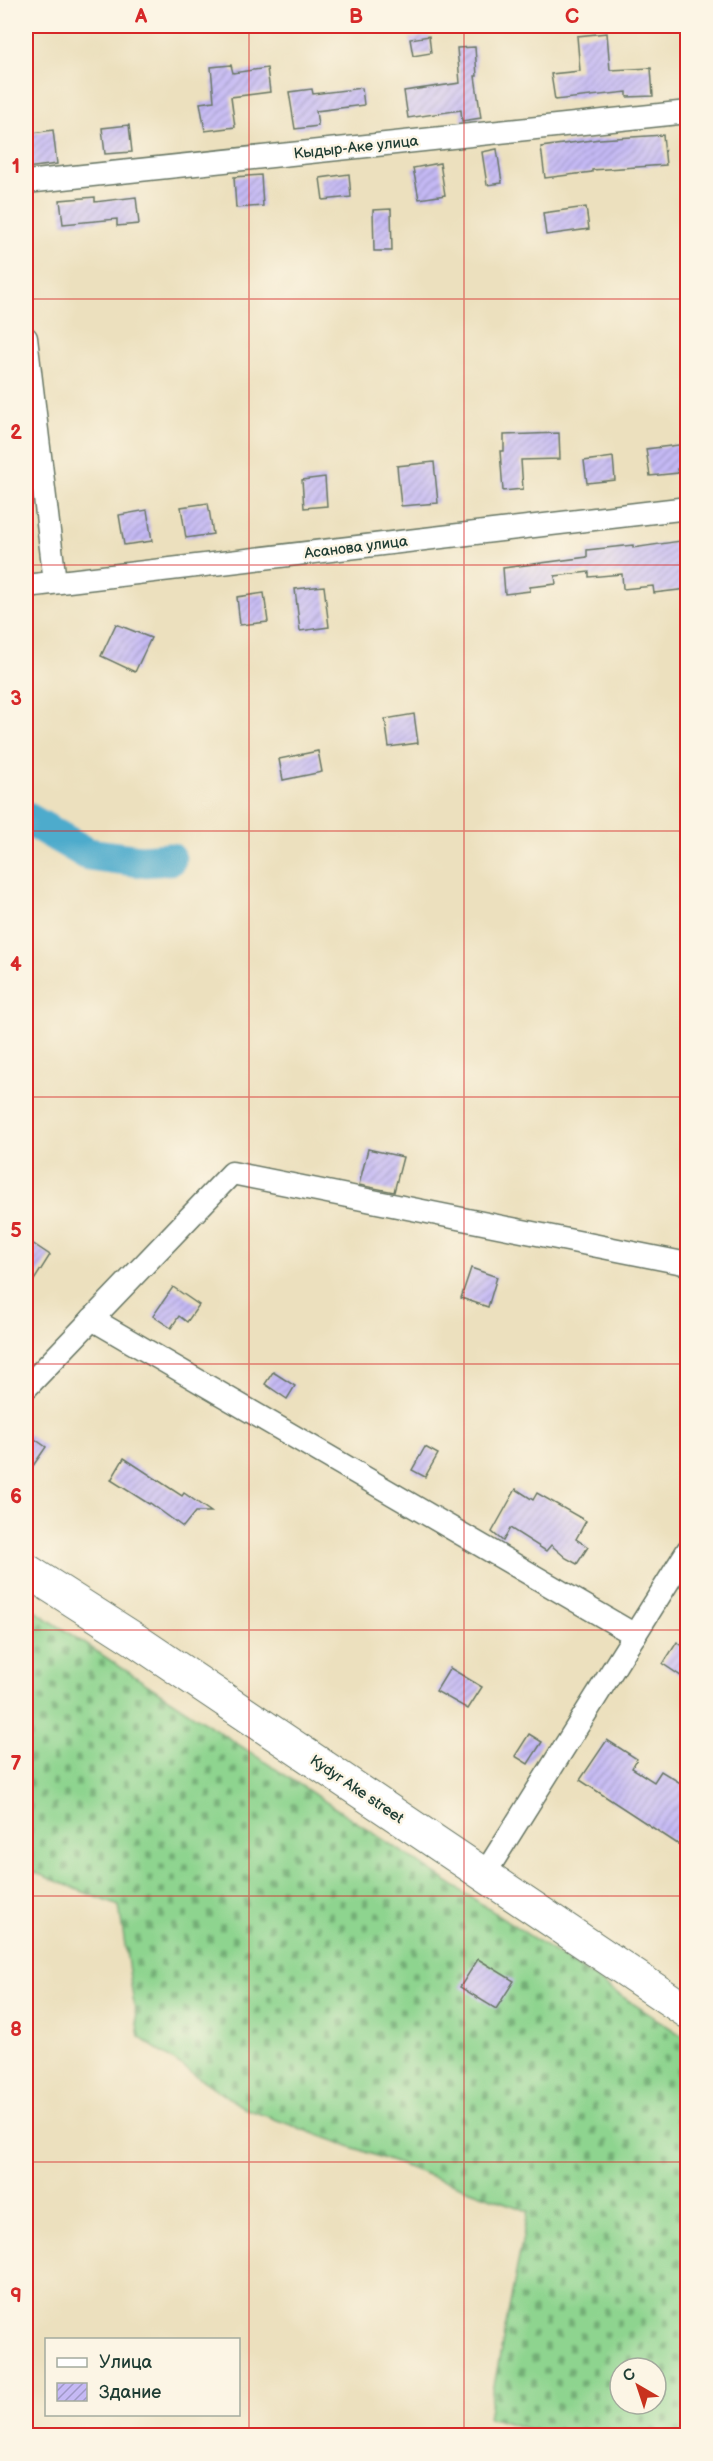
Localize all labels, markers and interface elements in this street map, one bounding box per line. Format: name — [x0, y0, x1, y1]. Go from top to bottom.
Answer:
text: A — [134, 5, 148, 29]
text: B — [349, 5, 363, 29]
text: C — [565, 5, 579, 29]
street label: Кыдыр-Аке улица — [293, 131, 419, 163]
text: 1 — [12, 155, 20, 179]
text: 2 — [10, 421, 22, 445]
street label: Асанова улица — [302, 532, 409, 563]
text: 3 — [10, 687, 22, 711]
text: 4 — [10, 953, 22, 977]
text: 5 — [10, 1219, 22, 1243]
text: 6 — [10, 1485, 22, 1509]
street label: Kydyr Ake street — [306, 1751, 408, 1828]
text: 7 — [10, 1752, 22, 1776]
text: 8 — [10, 2018, 22, 2042]
text: 9 — [10, 2284, 22, 2308]
legend — [45, 2338, 240, 2416]
text: Улица — [99, 2352, 153, 2373]
north arrow — [608, 2356, 668, 2416]
text: С — [619, 2365, 640, 2386]
text: Здание — [99, 2382, 161, 2403]

